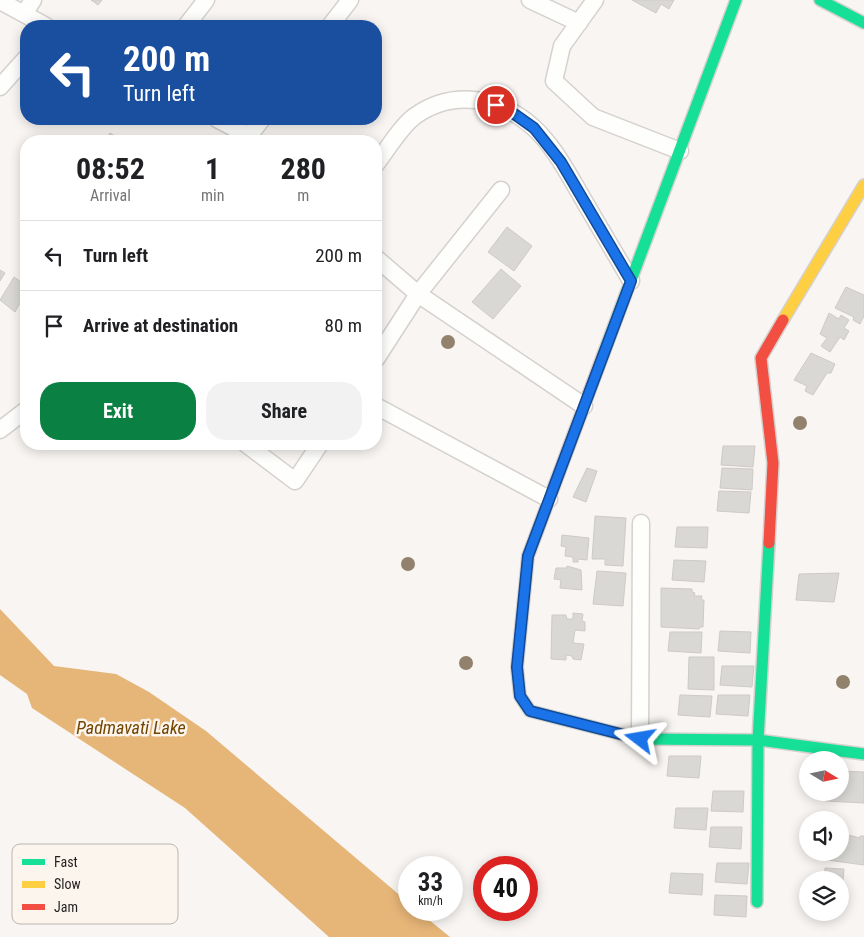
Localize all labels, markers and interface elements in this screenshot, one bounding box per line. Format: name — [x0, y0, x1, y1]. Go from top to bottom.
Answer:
text: 200 m — [123, 39, 210, 80]
icon: left — [40, 40, 105, 105]
text: Turn left — [123, 81, 195, 106]
pin — [475, 84, 517, 126]
icon: arrive — [482, 91, 510, 119]
text: 08:52 — [76, 151, 145, 186]
text: 1 — [205, 151, 220, 186]
text: 280 — [280, 151, 326, 186]
text: Arrival — [90, 186, 131, 205]
text: min — [201, 186, 224, 205]
text: m — [297, 186, 309, 205]
icon: left — [40, 242, 68, 270]
text: Turn left — [83, 244, 148, 267]
text: 200 m — [315, 244, 362, 267]
icon: arrive — [40, 312, 68, 340]
text: Arrive at destination — [83, 314, 238, 337]
text: 80 m — [325, 314, 362, 337]
button: Exit — [40, 382, 196, 440]
button: Share — [206, 382, 362, 440]
position arrow — [613, 712, 665, 764]
water label: Padmavati Lake — [76, 717, 186, 738]
north arrow — [799, 751, 849, 801]
map controls — [799, 751, 849, 921]
button: sound — [799, 811, 849, 861]
legend — [12, 844, 178, 924]
text: Fast — [54, 854, 78, 870]
speed limit sign: 40 — [473, 856, 538, 921]
text: 33 — [418, 868, 443, 897]
button: layers — [799, 871, 849, 921]
text: Slow — [54, 876, 81, 892]
text: km/h — [418, 894, 443, 908]
text: Jam — [54, 899, 78, 915]

